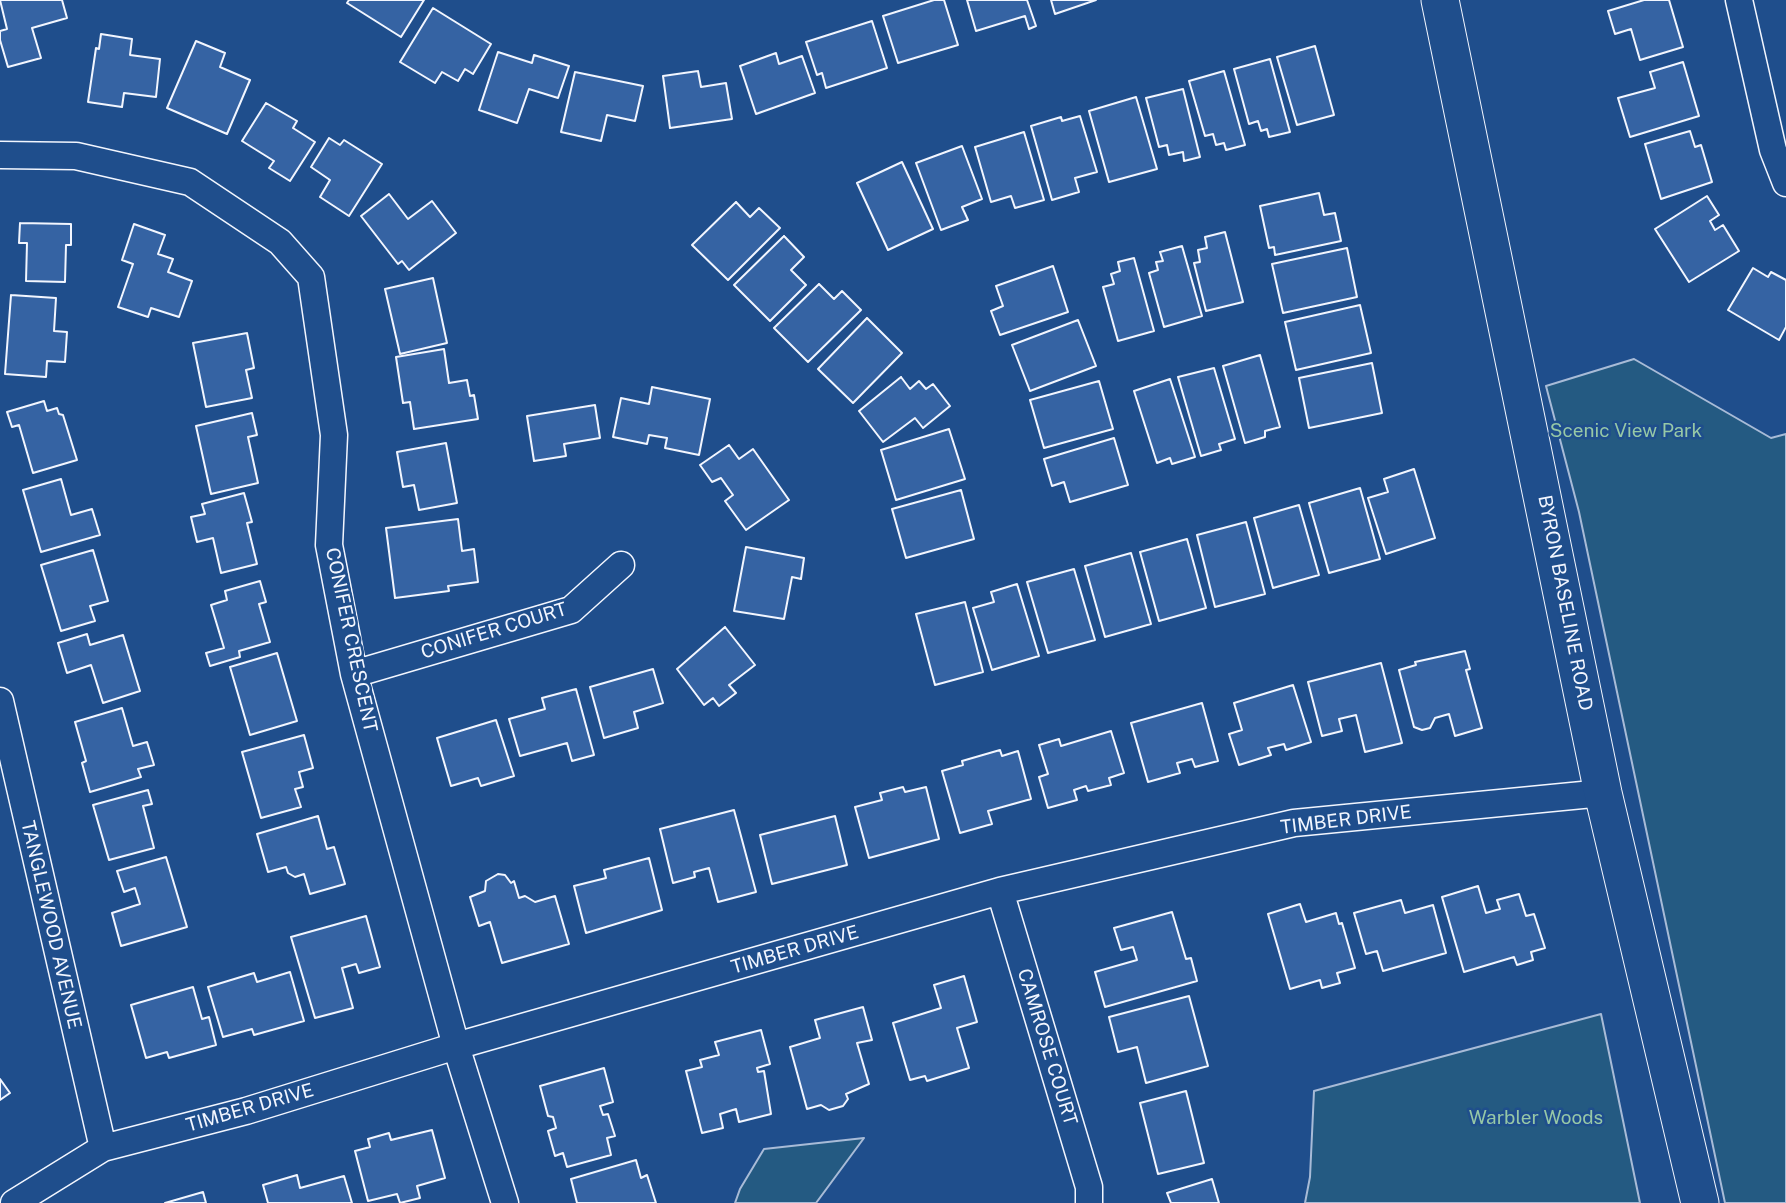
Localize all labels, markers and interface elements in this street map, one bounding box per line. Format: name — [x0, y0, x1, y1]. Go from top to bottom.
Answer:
park label: Scenic View Park — [1550, 420, 1702, 442]
street label: BYRON BASELINE ROAD — [1533, 493, 1597, 713]
street label: CONIFER CRESCENT — [320, 546, 382, 734]
street label: CONIFER COURT — [418, 598, 570, 664]
street label: TIMBER DRIVE — [1279, 801, 1413, 839]
street label: TANGLEWOOD AVENUE — [16, 819, 86, 1031]
street label: TIMBER DRIVE — [729, 921, 861, 979]
street label: CAMROSE COURT — [1012, 966, 1082, 1128]
street label: TIMBER DRIVE — [184, 1079, 316, 1137]
park label: Warbler Woods — [1469, 1107, 1603, 1129]

